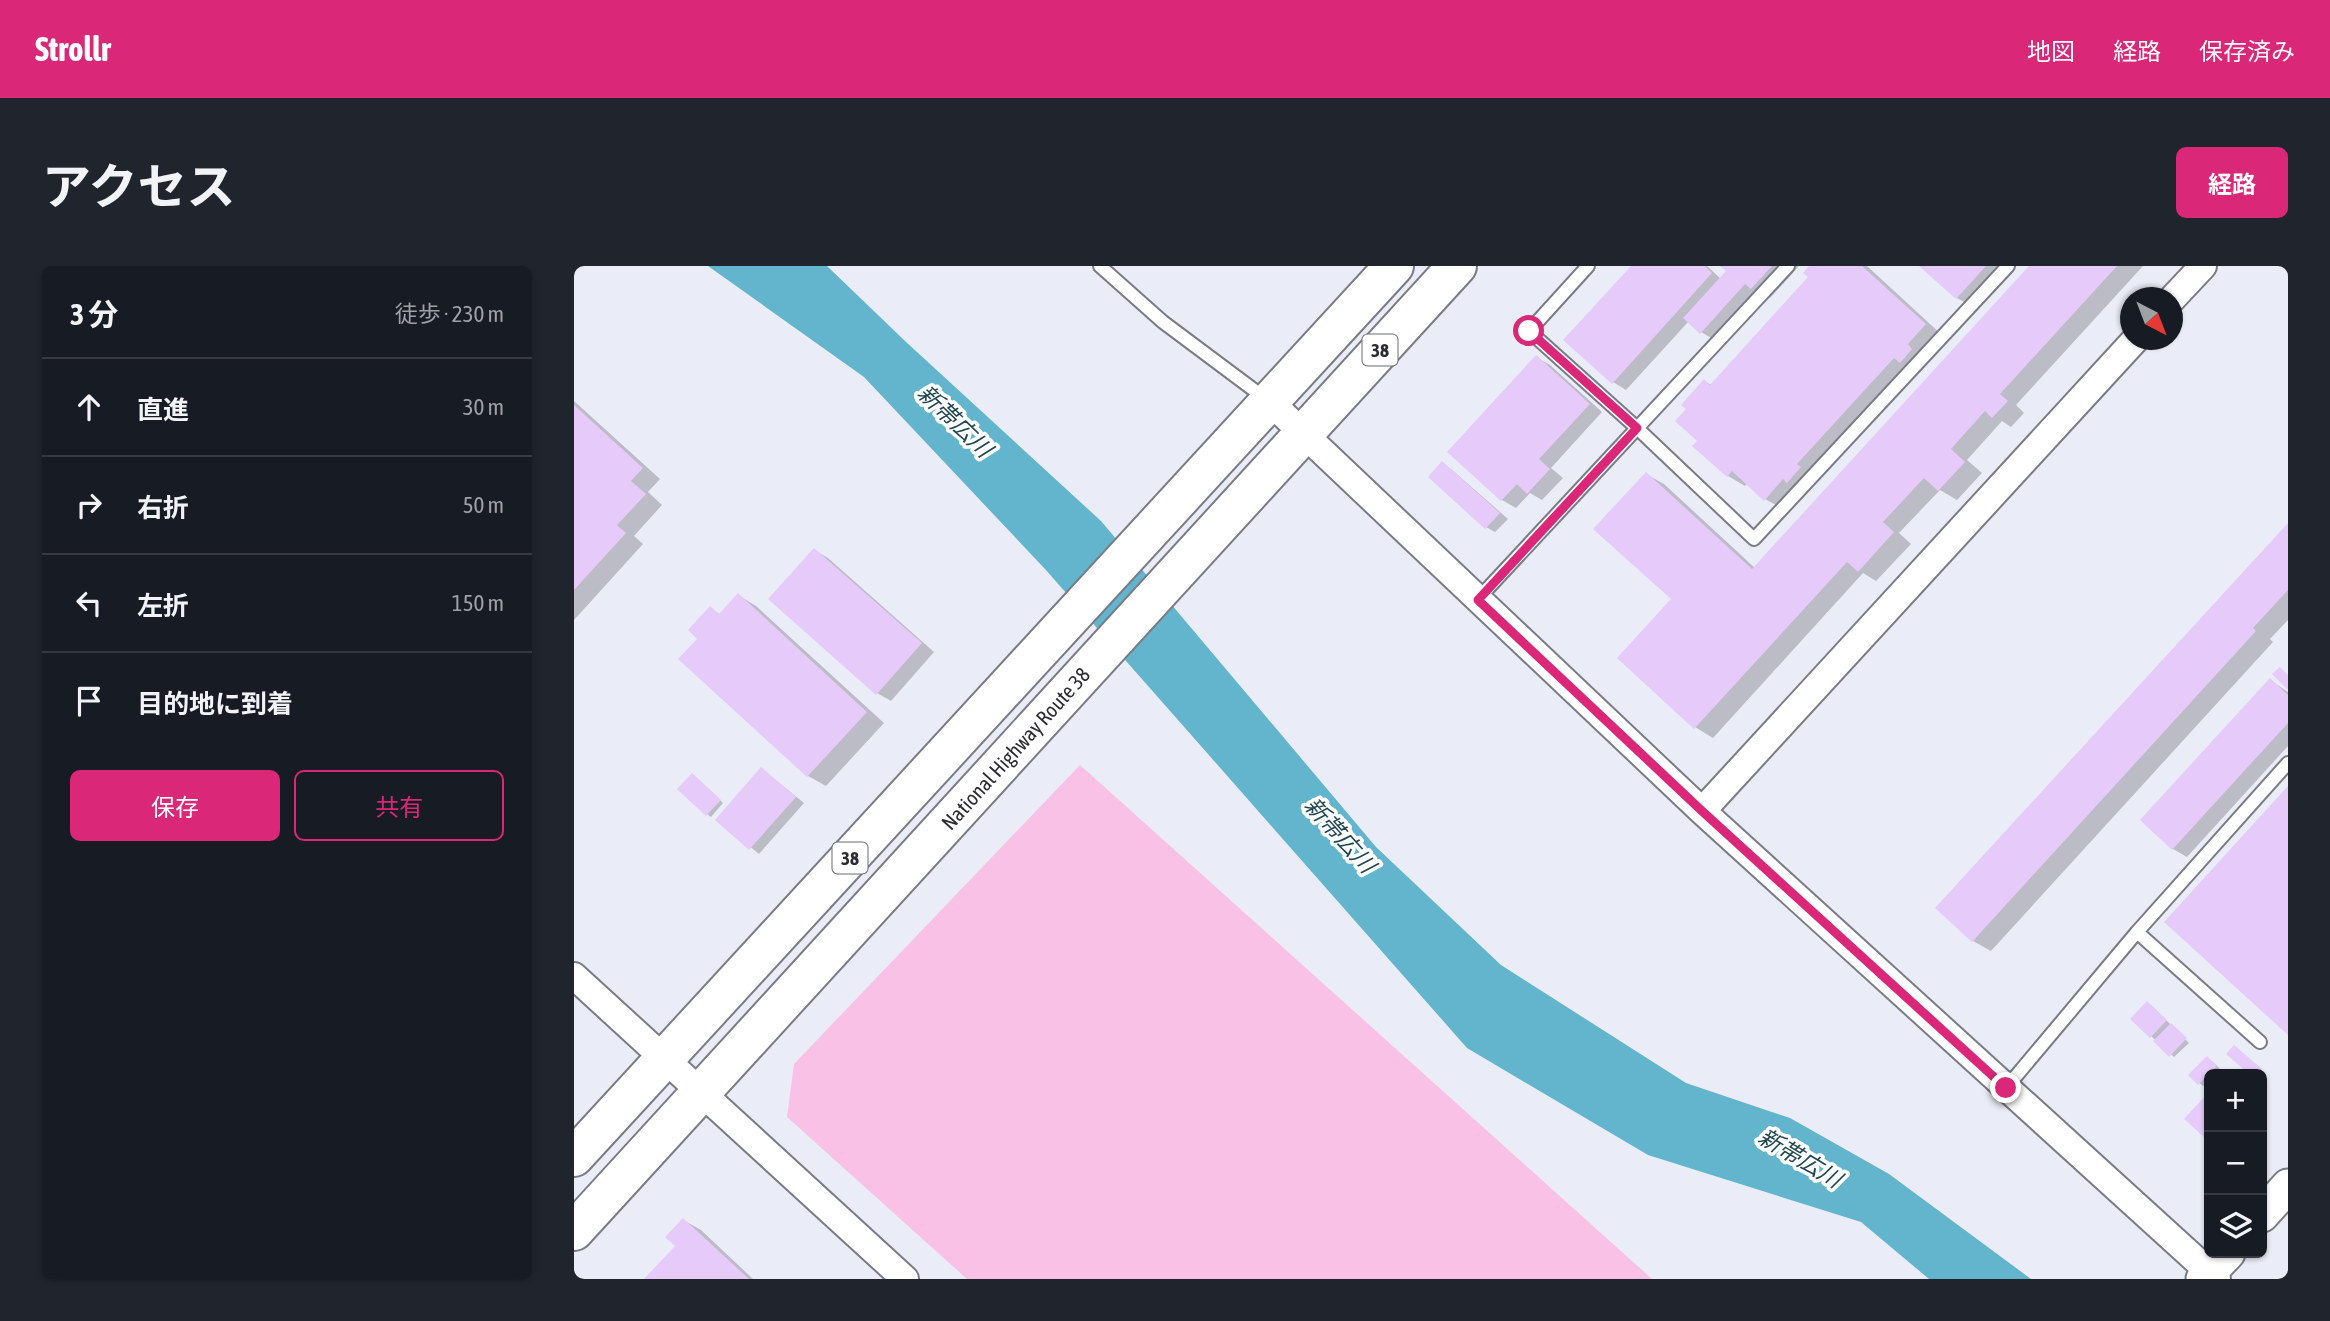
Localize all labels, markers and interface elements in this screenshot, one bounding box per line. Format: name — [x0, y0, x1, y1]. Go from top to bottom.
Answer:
text: Strollr — [35, 30, 111, 68]
text: 地図 — [2027, 38, 2075, 65]
text: 経路 — [2113, 38, 2161, 65]
text: 保存済み — [2199, 38, 2295, 65]
button: 経路 — [2176, 147, 2288, 218]
text: アクセス — [42, 158, 236, 214]
north arrow — [2120, 287, 2183, 350]
text: 3 分 — [70, 297, 118, 331]
text: 徒歩 · 230 m — [395, 301, 504, 327]
route start — [1513, 315, 1544, 346]
road number: 38 — [1362, 334, 1398, 366]
water label: 新帯広川 — [913, 380, 999, 464]
icon: ahead — [70, 388, 108, 426]
text: 30 m — [463, 394, 504, 420]
text: 直進 — [137, 395, 189, 425]
icon: right — [70, 486, 108, 524]
text: 50 m — [463, 492, 504, 518]
text: 右折 — [137, 493, 189, 523]
icon: left — [70, 584, 108, 622]
text: 150 m — [452, 590, 504, 616]
text: 左折 — [137, 591, 189, 621]
street label: National Highway Route 38 — [936, 662, 1094, 834]
icon: arrive — [70, 682, 108, 720]
text: 目的地に到着 — [137, 689, 293, 719]
button: 保存 — [70, 770, 280, 841]
button: 共有 — [294, 770, 504, 841]
water label: 新帯広川 — [1300, 792, 1382, 880]
road number: 38 — [832, 842, 868, 874]
map controls — [2204, 1069, 2267, 1258]
button: + — [2204, 1069, 2267, 1132]
route end — [1990, 1072, 2021, 1103]
water label: 新帯広川 — [1754, 1123, 1849, 1194]
button: − — [2204, 1132, 2267, 1195]
button: layers — [2204, 1195, 2267, 1258]

